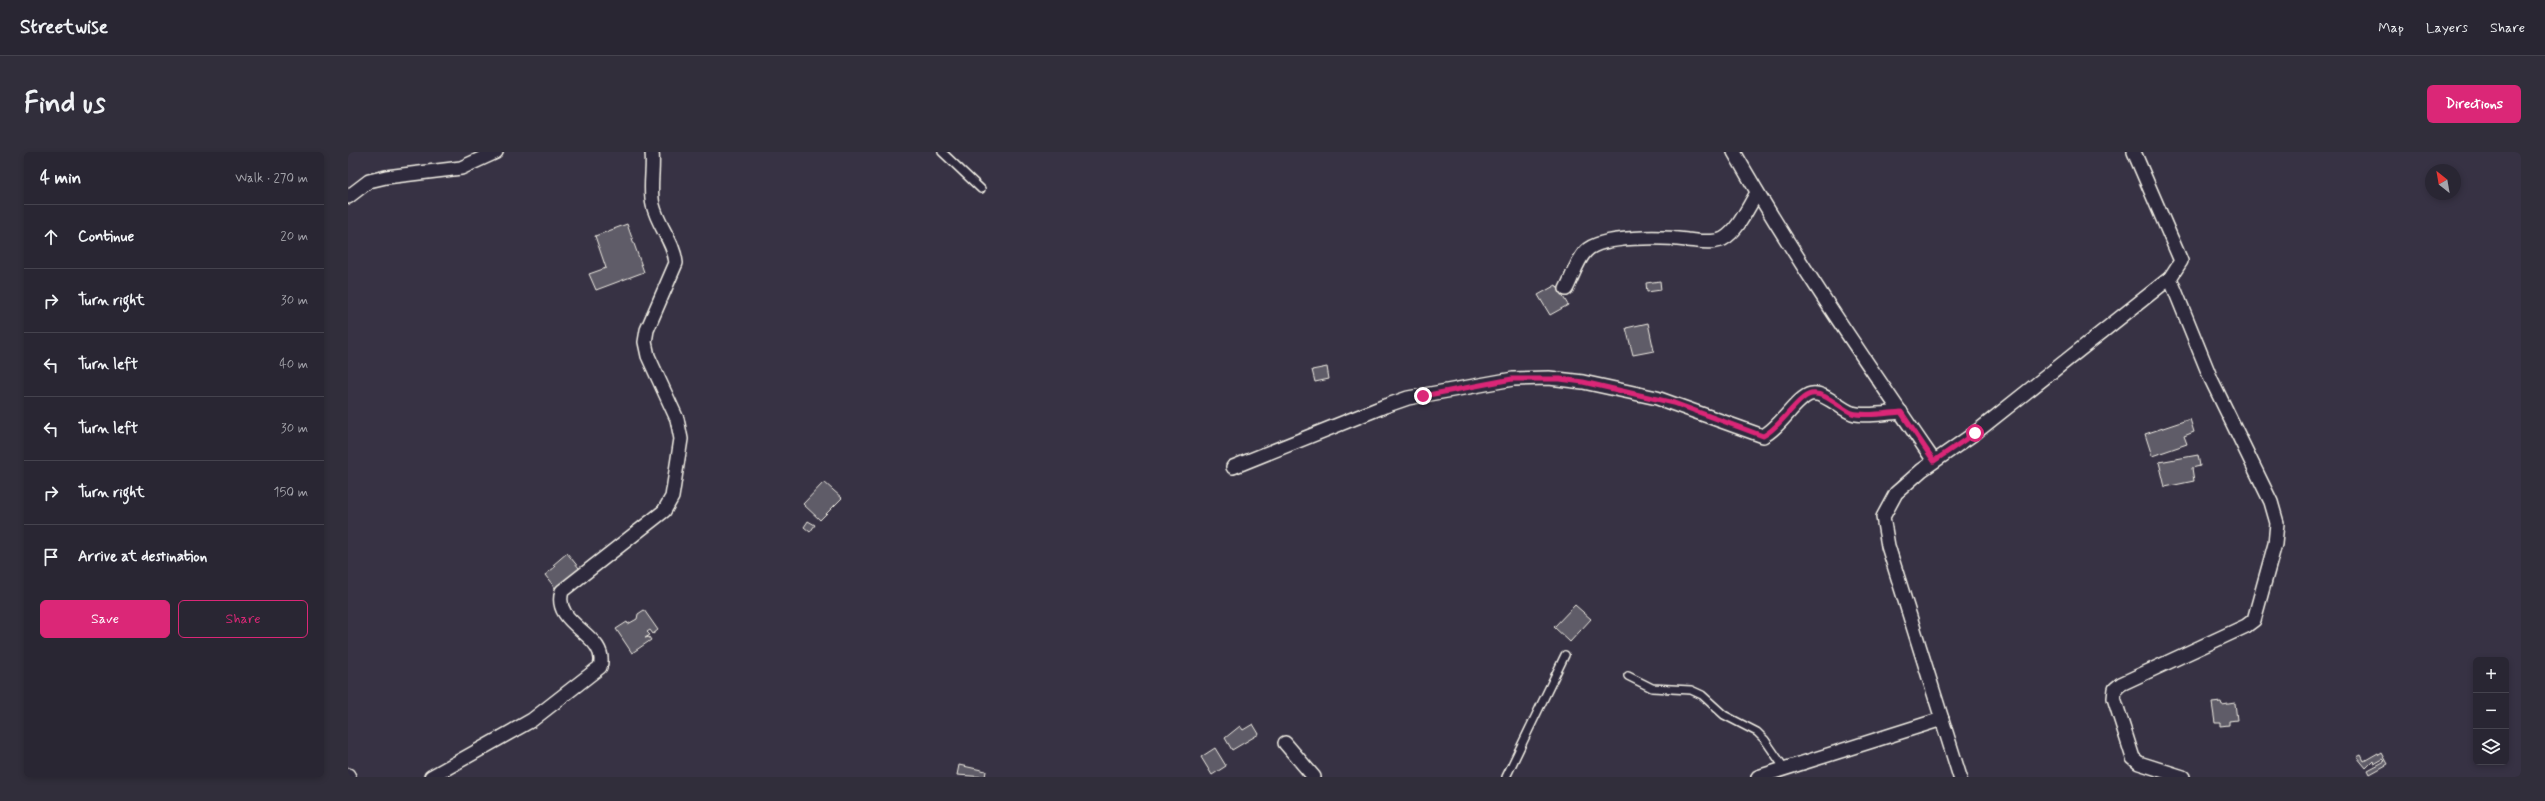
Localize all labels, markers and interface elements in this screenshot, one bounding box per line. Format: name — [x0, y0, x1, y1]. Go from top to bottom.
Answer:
text: Streetwise — [20, 15, 108, 40]
text: Map — [2378, 19, 2404, 37]
text: Layers — [2426, 19, 2468, 37]
text: Share — [2490, 19, 2525, 37]
button: Directions — [2427, 85, 2521, 123]
text: Find us — [24, 86, 105, 123]
north arrow — [2425, 164, 2461, 200]
text: 4 min — [40, 167, 81, 189]
text: Walk · 270 m — [235, 170, 308, 187]
icon: ahead — [40, 226, 62, 248]
text: Continue — [78, 227, 134, 247]
text: 20 m — [280, 228, 308, 245]
icon: right — [40, 290, 62, 312]
text: Turn right — [78, 291, 145, 311]
text: 30 m — [281, 292, 308, 309]
icon: left — [40, 354, 62, 376]
text: Turn left — [78, 355, 138, 375]
text: 40 m — [279, 356, 308, 373]
route end — [1414, 387, 1432, 405]
icon: left — [40, 418, 62, 440]
text: Turn left — [78, 419, 138, 439]
text: 30 m — [281, 420, 308, 437]
route start — [1966, 424, 1984, 442]
icon: right — [40, 482, 62, 504]
text: Turn right — [78, 483, 145, 503]
text: 150 m — [274, 484, 308, 501]
icon: arrive — [40, 546, 62, 568]
text: Arrive at destination — [78, 547, 207, 567]
button: Save — [40, 600, 170, 638]
button: Share — [178, 600, 308, 638]
map controls — [2473, 657, 2509, 765]
button: + — [2473, 657, 2509, 693]
button: − — [2473, 693, 2509, 729]
button: layers — [2473, 729, 2509, 765]

